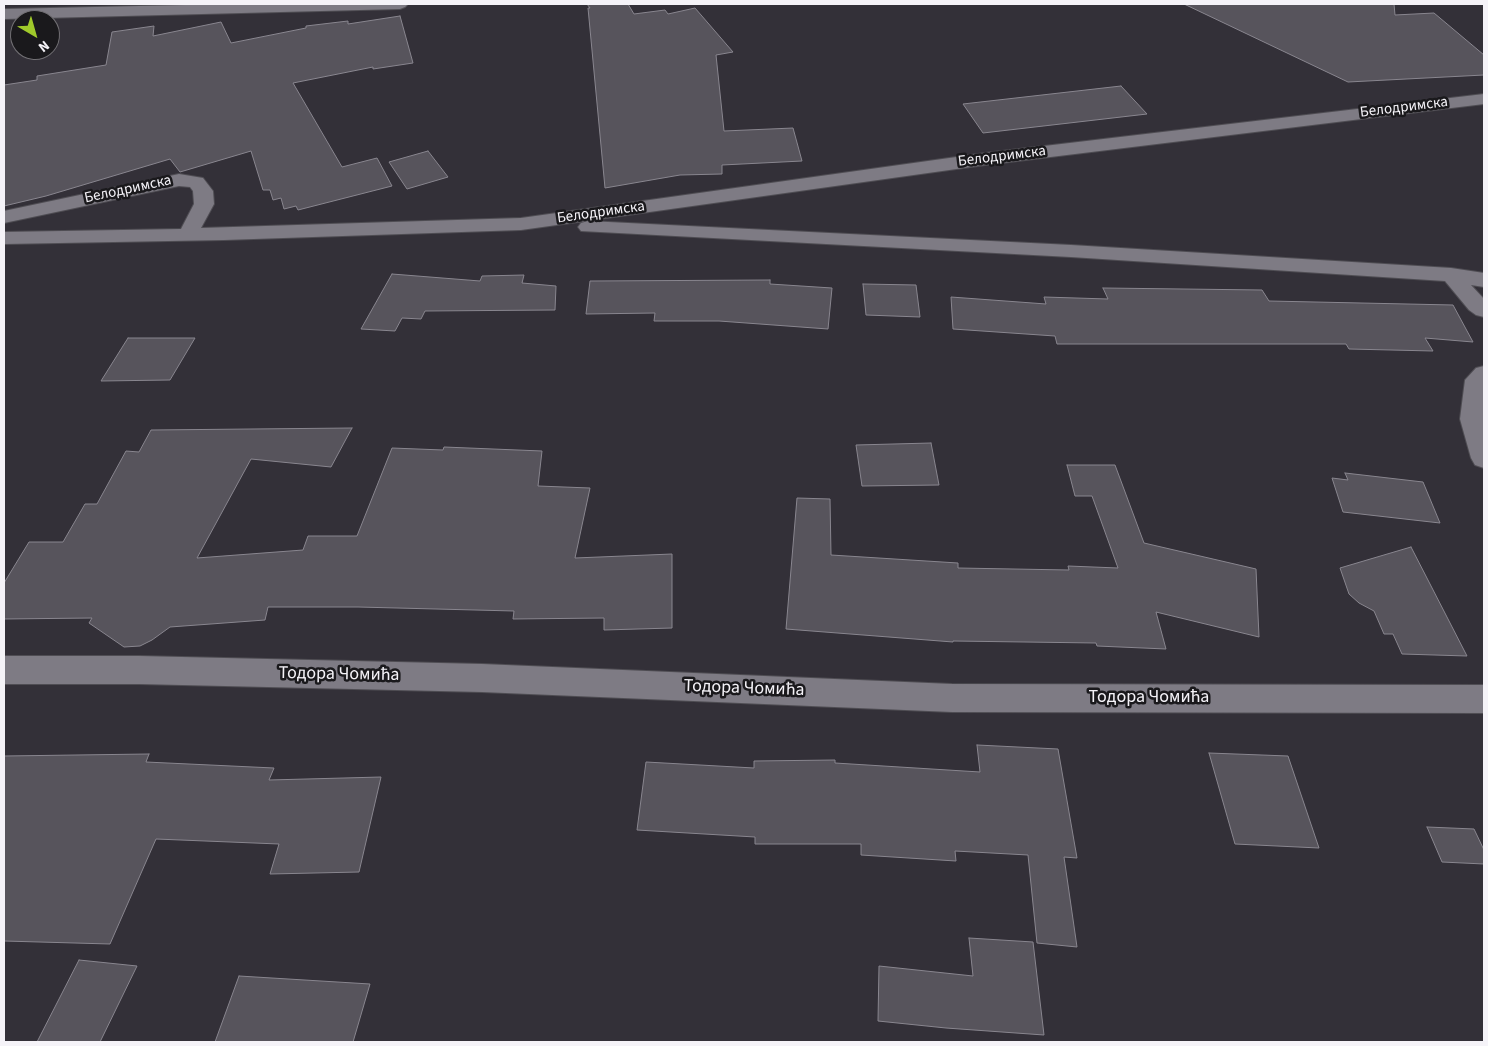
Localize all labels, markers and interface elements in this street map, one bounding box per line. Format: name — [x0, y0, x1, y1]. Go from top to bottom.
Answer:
north arrow — [10, 10, 60, 60]
text: N — [34, 35, 53, 57]
street label: Белодримска — [1359, 94, 1449, 122]
street label: Белодримска — [957, 143, 1047, 171]
street label: Белодримска — [83, 172, 173, 208]
street label: Белодримска — [556, 198, 646, 228]
street label: Тодора Чомића — [278, 663, 400, 687]
street label: Тодора Чомића — [683, 676, 805, 702]
street label: Тодора Чомића — [1089, 687, 1209, 709]

